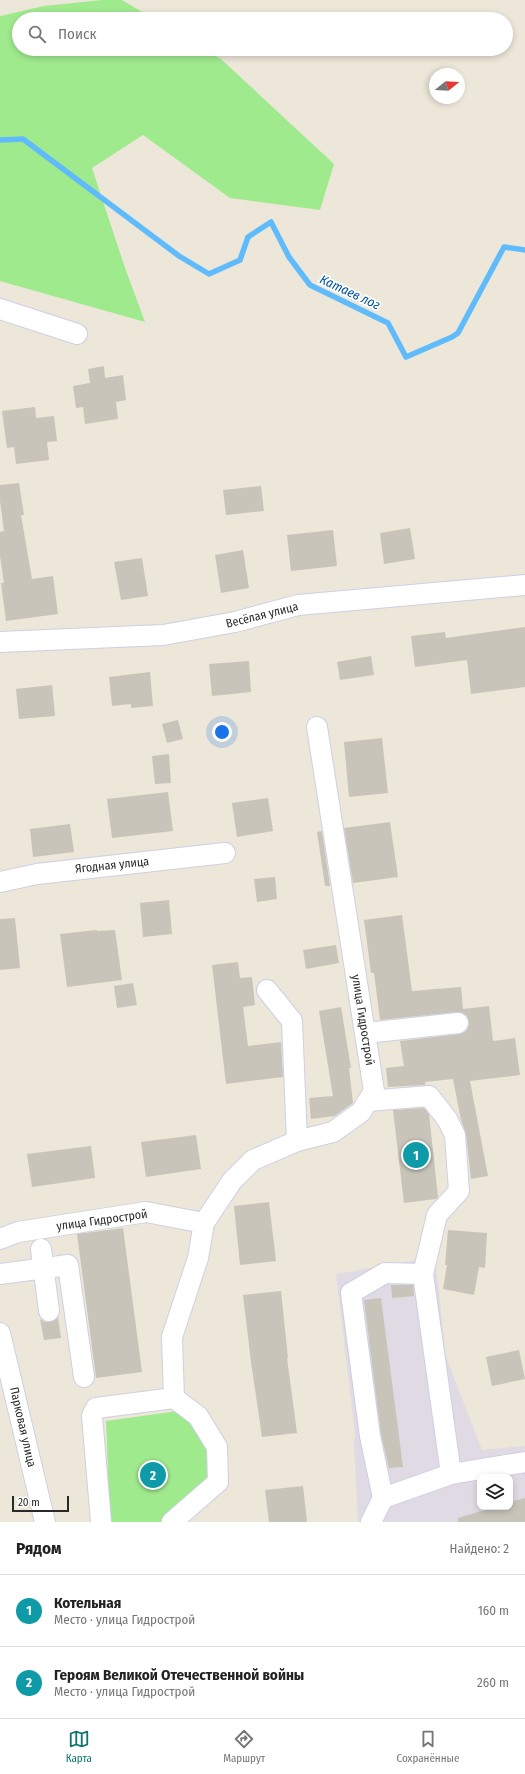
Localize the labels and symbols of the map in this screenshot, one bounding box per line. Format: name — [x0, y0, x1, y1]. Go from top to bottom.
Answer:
north arrow — [429, 68, 465, 104]
water label: Катаев лог — [318, 272, 383, 313]
street label: Весёлая улица — [224, 599, 300, 631]
your location — [212, 722, 232, 742]
street label: Ягодная улица — [74, 854, 150, 876]
street label: улица Гидрострой — [349, 974, 377, 1066]
pin: 1 — [403, 1140, 429, 1170]
street label: улица Гидрострой — [56, 1207, 148, 1233]
street label: Парковая улица — [7, 1385, 39, 1469]
pin: 2 — [140, 1460, 166, 1490]
scale bar — [12, 1494, 69, 1513]

